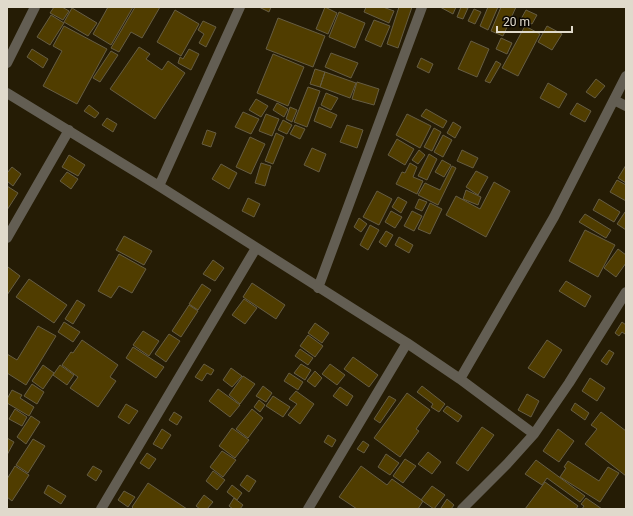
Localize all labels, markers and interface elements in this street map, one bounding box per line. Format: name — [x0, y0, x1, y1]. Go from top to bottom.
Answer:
scale bar — [497, 8, 572, 34]
text: 20 m — [503, 15, 530, 29]

